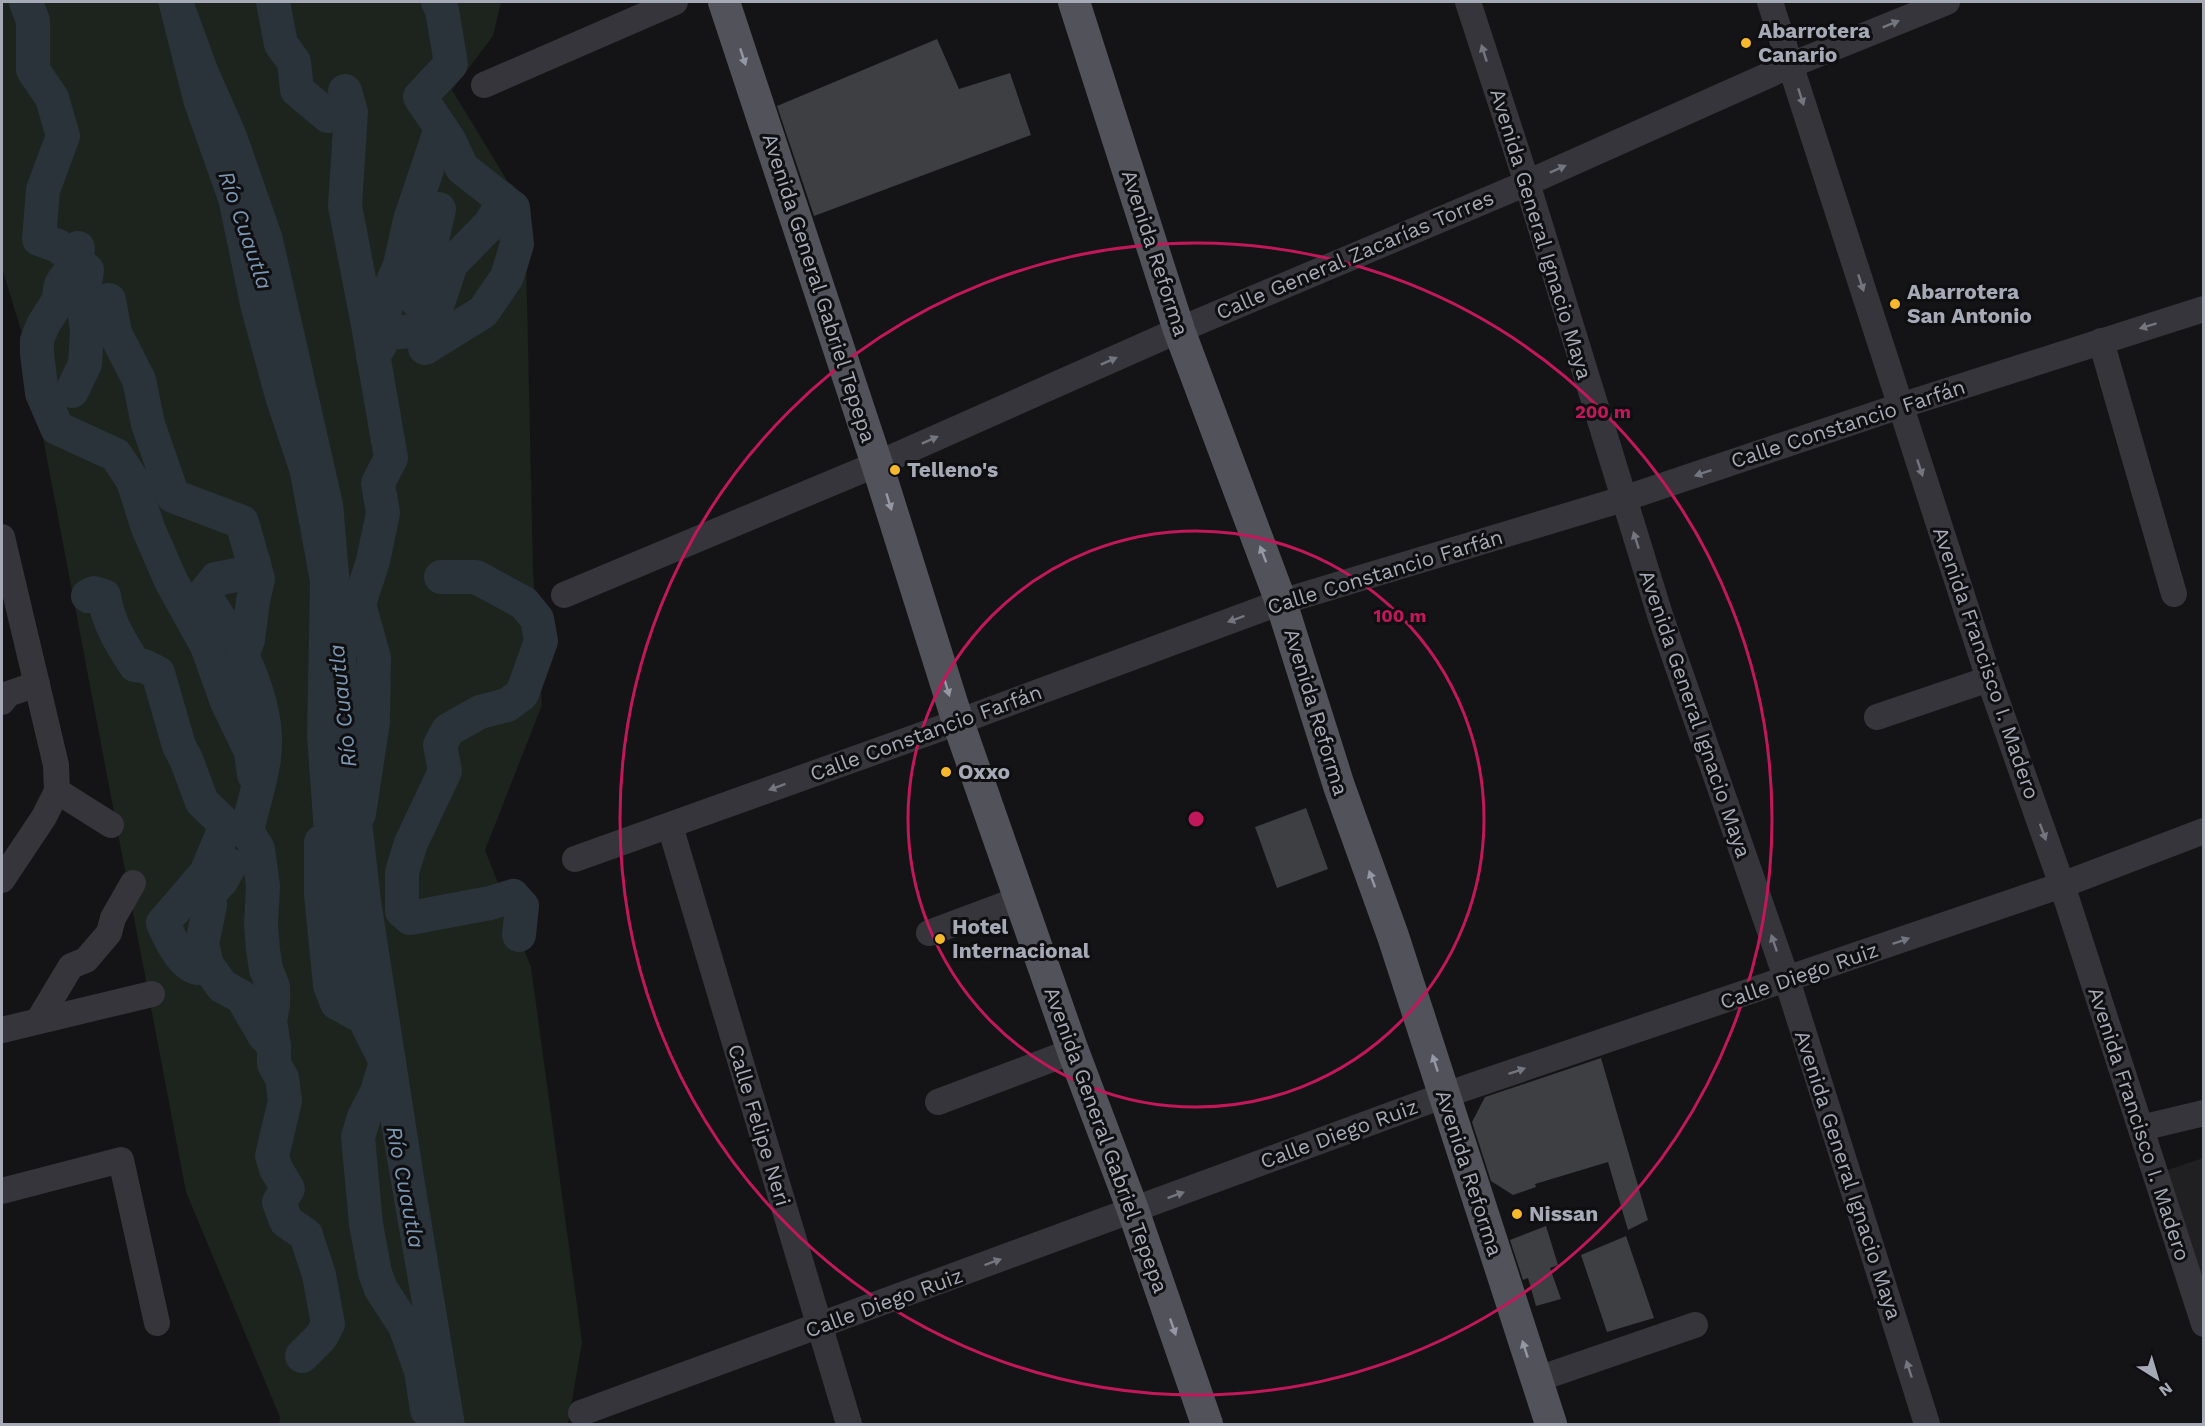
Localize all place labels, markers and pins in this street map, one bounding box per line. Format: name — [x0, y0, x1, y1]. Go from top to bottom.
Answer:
place label: Abarrotera Canario — [1758, 18, 1871, 67]
marker: Abarrotera Canario — [1739, 36, 1753, 50]
place label: Abarrotera San Antonio — [1907, 279, 2032, 328]
marker: Abarrotera San Antonio — [1888, 297, 1902, 311]
place label: Telleno's — [907, 457, 998, 482]
marker: Telleno's — [888, 463, 902, 477]
place label: Oxxo — [958, 759, 1010, 784]
marker: Oxxo — [939, 765, 953, 779]
centre of rings — [1186, 809, 1206, 829]
place label: Hotel Internacional — [952, 914, 1090, 963]
marker: Hotel Internacional — [933, 932, 947, 946]
place label: Nissan — [1529, 1201, 1598, 1226]
marker: Nissan — [1510, 1207, 1524, 1221]

